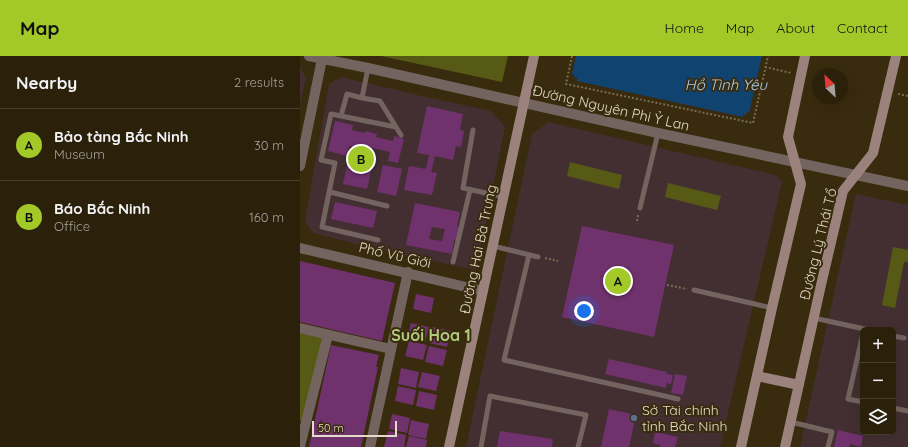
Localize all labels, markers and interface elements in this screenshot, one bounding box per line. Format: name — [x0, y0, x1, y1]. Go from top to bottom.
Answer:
text: Map — [20, 16, 59, 40]
text: Home — [665, 19, 704, 37]
text: Map — [726, 19, 754, 37]
text: About — [776, 19, 815, 37]
text: Contact — [837, 19, 888, 37]
north arrow — [812, 68, 848, 104]
text: Nearby — [16, 72, 77, 93]
text: 2 results — [234, 74, 284, 90]
water label: Hồ Tình Yêu — [685, 75, 769, 94]
street label: Đường Nguyên Phi Ỷ Lan — [531, 81, 691, 135]
text: Bảo tàng Bắc Ninh — [54, 127, 189, 146]
text: A — [25, 137, 33, 153]
text: 30 m — [254, 137, 284, 153]
pin: B — [348, 144, 374, 174]
text: Museum — [54, 146, 105, 162]
street label: Đường Hai Bà Trưng — [456, 183, 500, 315]
street label: Đường Lý Thái Tổ — [795, 186, 841, 302]
text: Báo Bắc Ninh — [54, 199, 150, 218]
text: B — [25, 209, 33, 225]
text: 160 m — [249, 209, 284, 225]
text: Office — [54, 218, 90, 234]
street label: Phố Vũ Giới — [357, 238, 433, 272]
pin: A — [605, 266, 631, 296]
your location — [574, 301, 594, 321]
district label: Suối Hoa 1 — [391, 325, 471, 345]
map controls — [860, 327, 896, 435]
button: + — [860, 327, 896, 363]
button: − — [860, 363, 896, 399]
button: layers — [860, 399, 896, 435]
place label: Sở Tài chính tỉnh Bắc Ninh — [642, 401, 728, 435]
marker: Sở Tài chính tỉnh Bắc Ninh — [629, 413, 639, 423]
scale bar — [312, 419, 397, 438]
text: 50 m — [318, 421, 344, 435]

